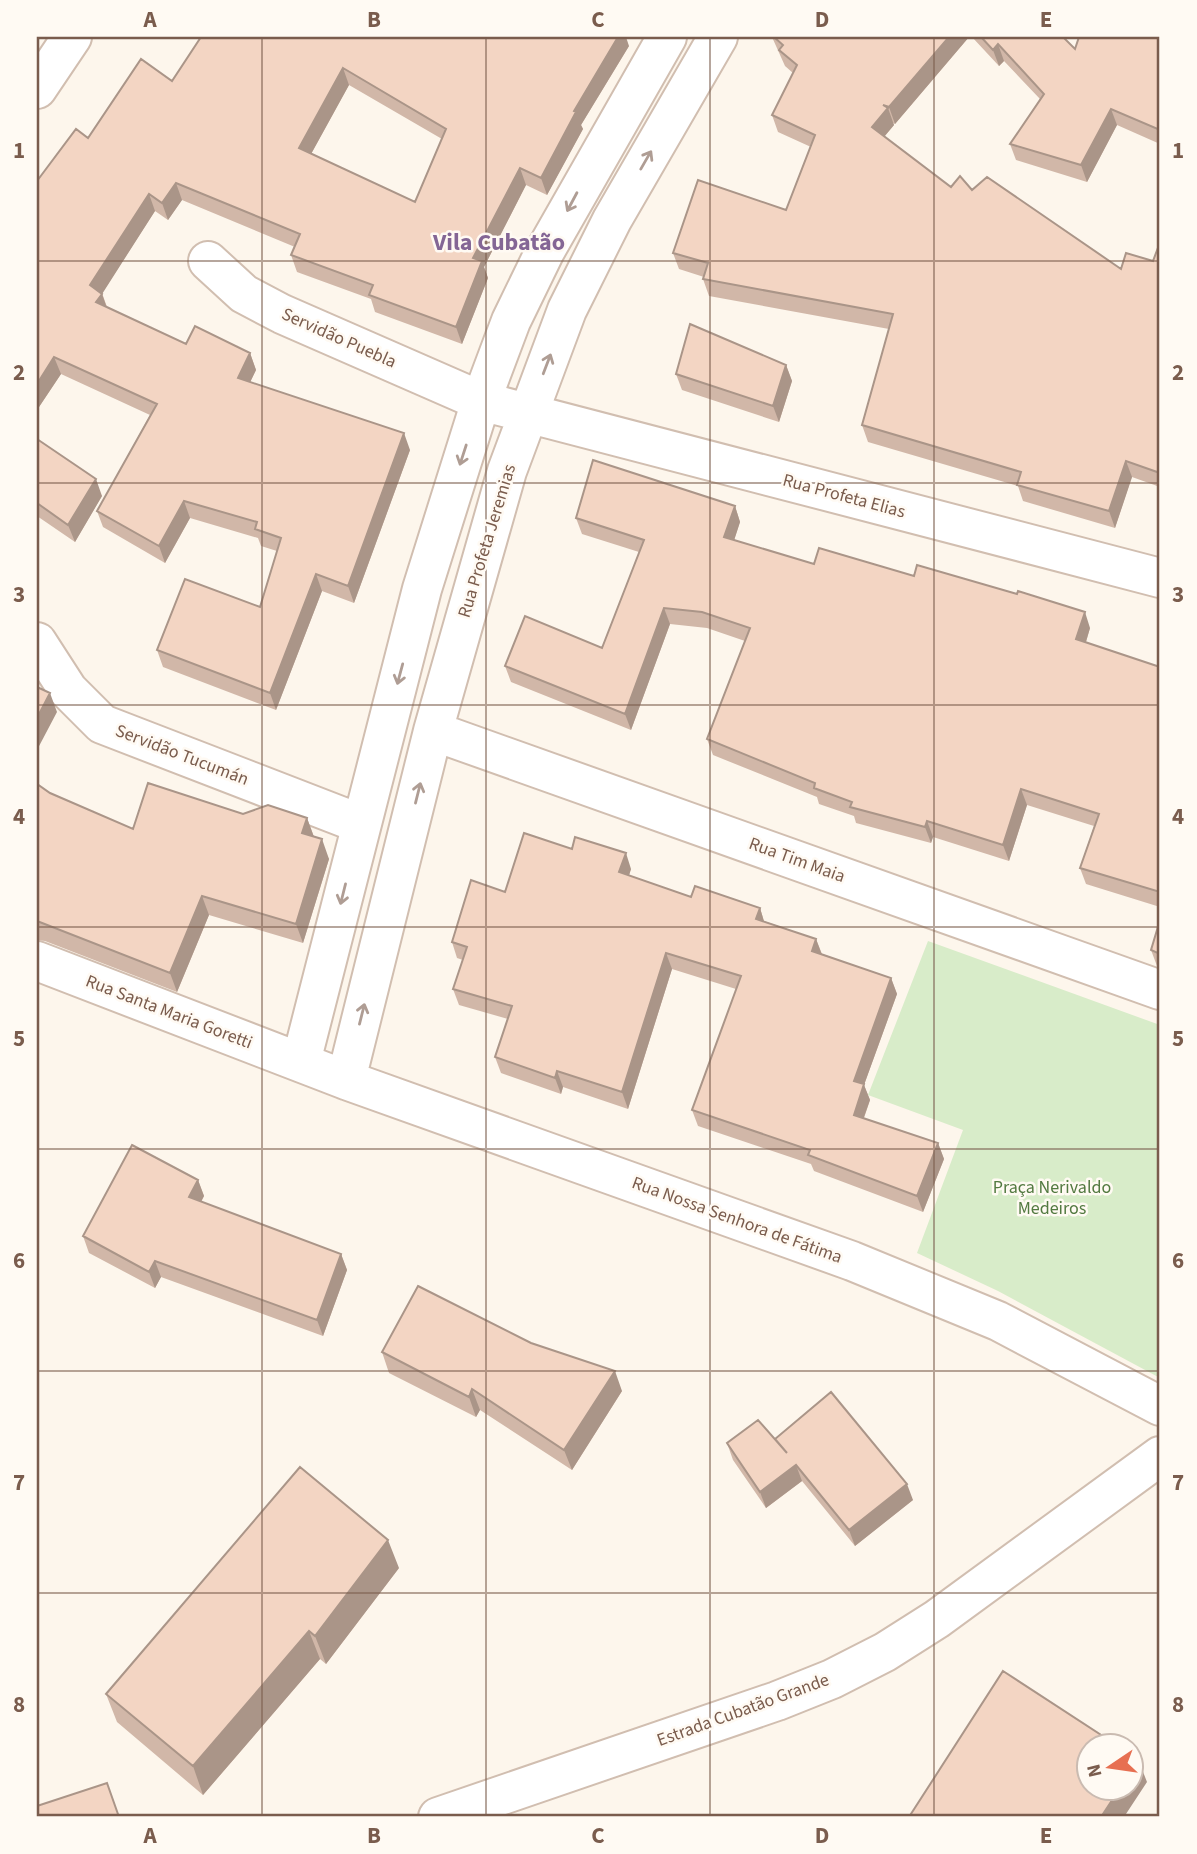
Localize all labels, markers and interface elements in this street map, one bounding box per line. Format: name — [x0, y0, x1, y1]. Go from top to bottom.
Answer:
text: A — [142, 3, 157, 36]
text: B — [367, 3, 381, 36]
text: C — [591, 3, 605, 36]
text: D — [815, 3, 829, 36]
text: E — [1040, 3, 1052, 36]
text: 1 — [13, 134, 25, 167]
text: 1 — [1172, 134, 1184, 167]
one-way arrow — [640, 150, 653, 171]
one-way arrow — [564, 191, 578, 212]
district label: Vila Cubatão — [432, 225, 565, 260]
street label: Servidão Puebla — [278, 302, 400, 374]
one-way arrow — [541, 354, 554, 376]
text: 2 — [13, 356, 25, 389]
text: 2 — [1172, 356, 1184, 389]
one-way arrow — [456, 444, 468, 466]
street label: Rua Profeta Jeremias — [452, 461, 522, 621]
street label: Rua Profeta Elias — [780, 468, 908, 524]
text: 3 — [13, 578, 25, 611]
text: 3 — [1172, 578, 1184, 611]
one-way arrow — [393, 662, 406, 685]
street label: Servidão Tucumán — [112, 718, 252, 792]
one-way arrow — [412, 782, 425, 805]
text: 4 — [13, 800, 25, 833]
text: 4 — [1172, 800, 1184, 833]
street label: Rua Tim Maia — [745, 831, 849, 889]
one-way arrow — [336, 882, 349, 905]
street label: Rua Santa Maria Goretti — [82, 969, 256, 1055]
one-way arrow — [356, 1003, 369, 1025]
text: 5 — [13, 1022, 25, 1055]
text: 5 — [1172, 1022, 1184, 1055]
street label: Rua Nossa Senhora de Fátima — [628, 1170, 846, 1270]
park label: Praça Nerivaldo Medeiros — [993, 1175, 1111, 1221]
text: 6 — [13, 1244, 25, 1277]
text: 6 — [1172, 1244, 1184, 1277]
text: 7 — [13, 1466, 25, 1499]
text: 7 — [1172, 1466, 1184, 1499]
street label: Estrada Cubatão Grande — [653, 1667, 833, 1753]
text: 8 — [13, 1688, 25, 1721]
text: 8 — [1172, 1688, 1184, 1721]
north arrow — [1074, 1731, 1144, 1801]
text: N — [1080, 1761, 1109, 1780]
text: A — [142, 1819, 157, 1852]
text: B — [367, 1819, 381, 1852]
text: C — [591, 1819, 605, 1852]
text: D — [815, 1819, 829, 1852]
text: E — [1040, 1819, 1052, 1852]

